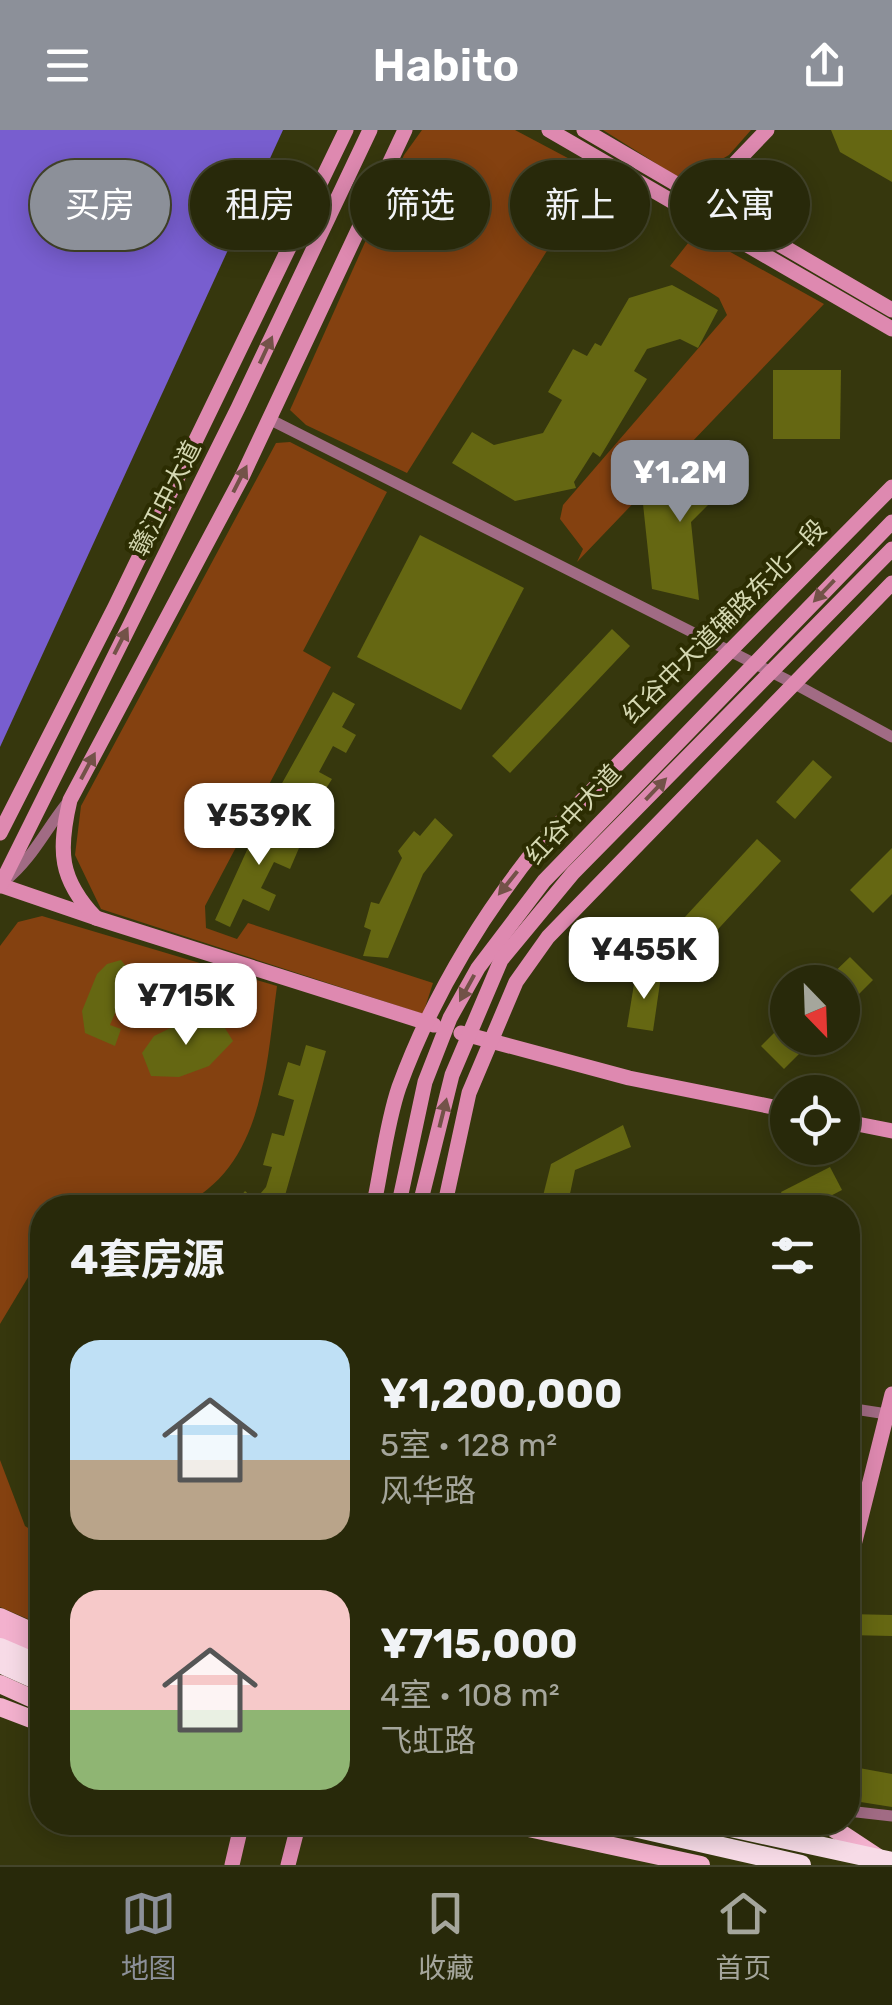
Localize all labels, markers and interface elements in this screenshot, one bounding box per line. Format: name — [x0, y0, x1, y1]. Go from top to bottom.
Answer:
icon: menu — [40, 38, 95, 93]
icon: share — [797, 38, 852, 93]
text: Habito — [373, 39, 519, 92]
chip: 买房 — [30, 160, 170, 250]
chip: 租房 — [190, 160, 330, 250]
chip: 筛选 — [350, 160, 490, 250]
chip: 新上 — [510, 160, 650, 250]
chip: 公寓 — [670, 160, 810, 250]
one-way arrow — [257, 336, 274, 365]
street label: 赣江中大道 — [124, 436, 207, 561]
pin: ¥1.2M — [610, 440, 750, 525]
text: ¥1.2M — [633, 453, 727, 491]
one-way arrow — [231, 464, 248, 493]
street label: 红谷中大道辅路东北一段 — [617, 514, 832, 729]
one-way arrow — [812, 579, 836, 603]
one-way arrow — [112, 627, 129, 656]
one-way arrow — [79, 752, 96, 781]
street label: 红谷中大道 — [520, 759, 627, 870]
one-way arrow — [644, 778, 667, 802]
pin: ¥539K — [189, 783, 329, 868]
text: ¥539K — [206, 796, 312, 834]
one-way arrow — [498, 871, 519, 896]
pin: ¥455K — [574, 917, 714, 1002]
text: ¥455K — [591, 930, 697, 968]
pin: ¥715K — [116, 963, 256, 1048]
north arrow — [770, 965, 860, 1055]
map controls — [770, 965, 860, 1165]
one-way arrow — [458, 974, 476, 1002]
text: ¥715K — [137, 976, 235, 1014]
button: locate — [770, 1075, 860, 1165]
one-way arrow — [436, 1097, 451, 1128]
icon: filters — [765, 1228, 820, 1283]
text: 4套房源 — [70, 1235, 225, 1285]
text: ¥1,200,000 — [380, 1369, 623, 1419]
icon: home — [150, 1380, 270, 1500]
text: 5室 · 128 m² — [380, 1426, 557, 1464]
text: 风华路 — [380, 1472, 476, 1510]
text: ¥715,000 — [380, 1619, 578, 1669]
icon: home — [150, 1630, 270, 1750]
text: 4室 · 108 m² — [380, 1676, 560, 1714]
text: 飞虹路 — [380, 1722, 476, 1760]
tab: 地图 — [121, 1886, 177, 1986]
tab: 收藏 — [418, 1886, 474, 1986]
tab: 首页 — [715, 1886, 771, 1986]

